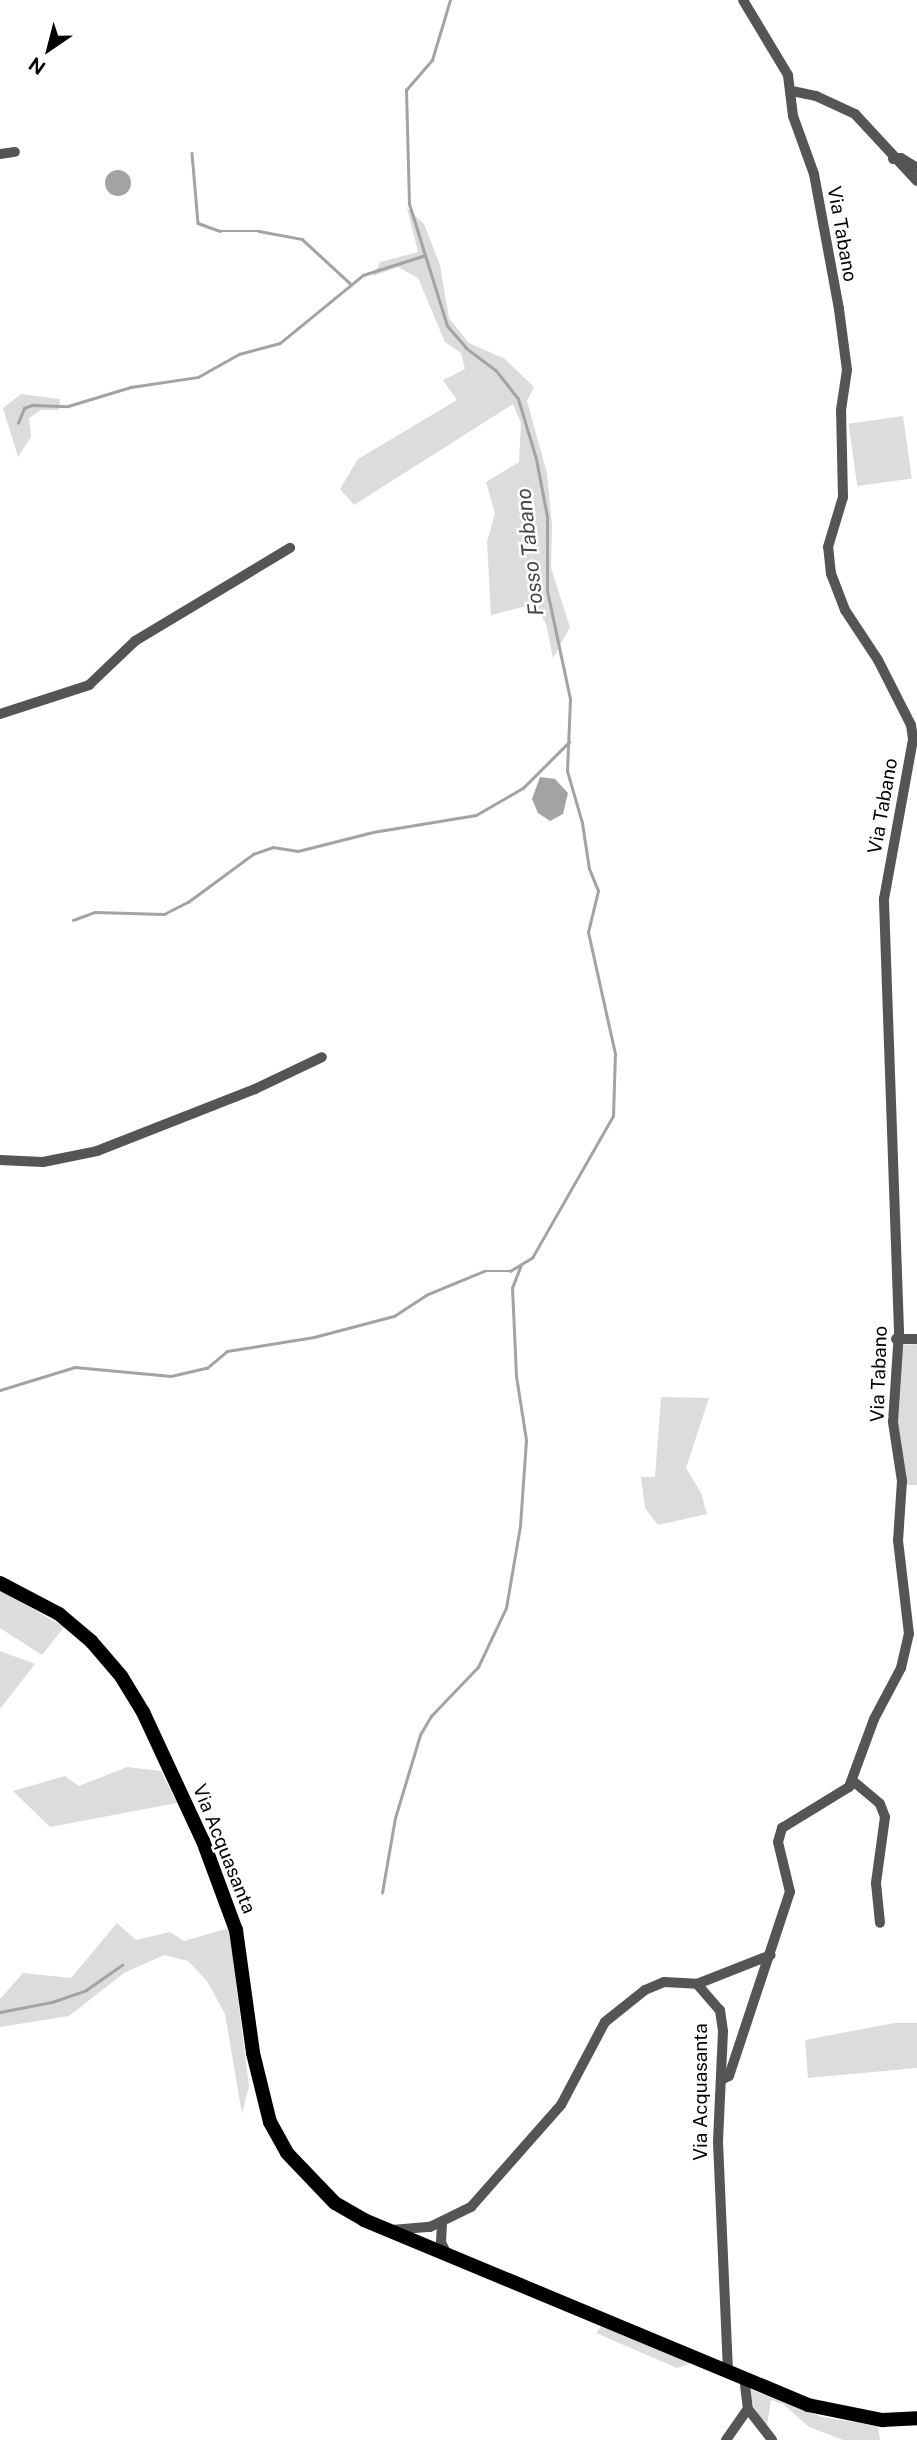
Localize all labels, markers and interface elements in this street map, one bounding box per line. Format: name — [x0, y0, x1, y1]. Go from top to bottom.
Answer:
north arrow — [14, 14, 84, 84]
text: N — [25, 53, 49, 79]
street label: Via Tabano — [822, 184, 862, 284]
water label: Fosso Tabano — [511, 487, 549, 617]
street label: Via Tabano — [863, 756, 903, 856]
street label: Via Tabano — [866, 1325, 892, 1423]
street label: Via Acquasanta — [188, 1781, 260, 1917]
street label: Via Acquasanta — [690, 2023, 712, 2161]

